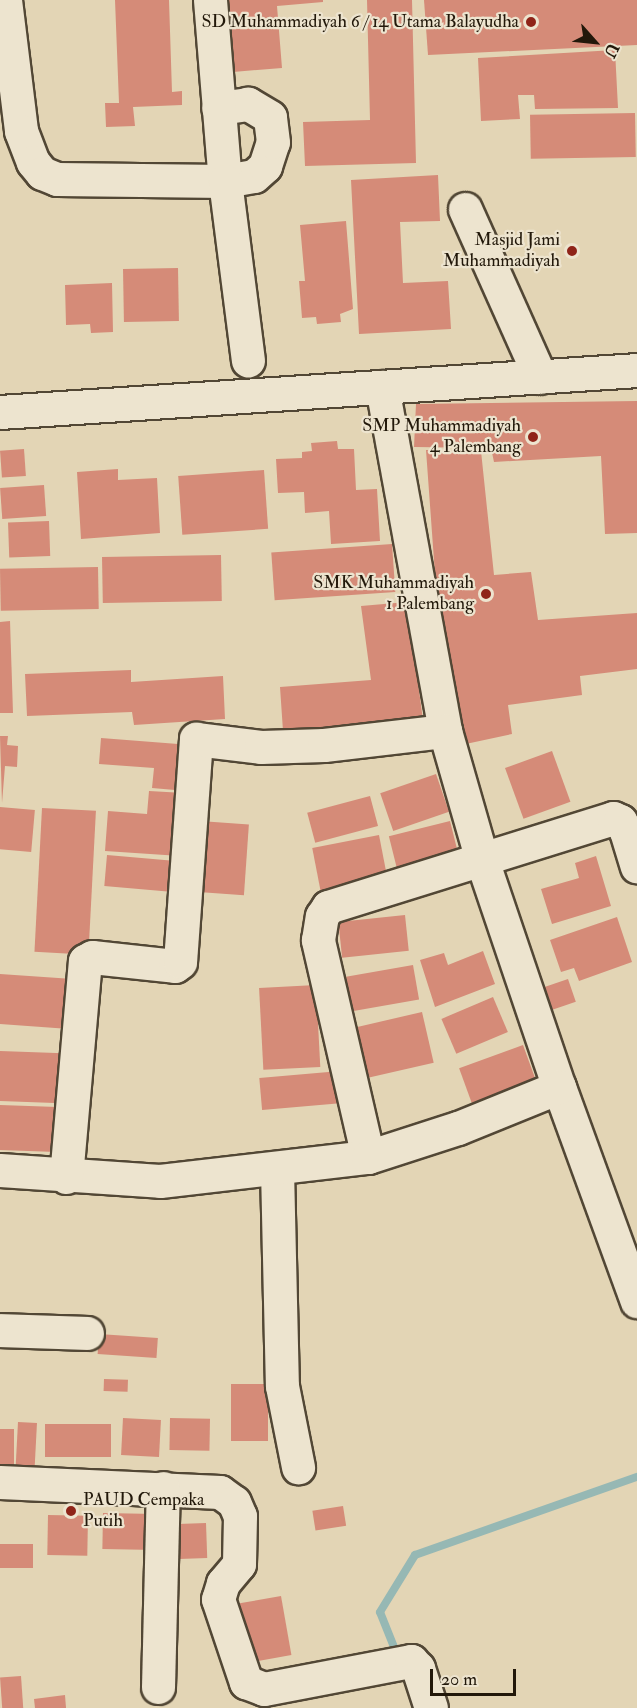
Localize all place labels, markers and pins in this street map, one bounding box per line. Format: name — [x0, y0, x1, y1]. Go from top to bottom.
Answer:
place label: SD Muhammadiyah 6 / 14 Utama Balayudha — [202, 11, 519, 33]
marker: SD Muhammadiyah 6 / 14 Utama Balayudha — [524, 15, 538, 29]
place label: Masjid Jami Muhammadiyah — [443, 230, 560, 272]
marker: Masjid Jami Muhammadiyah — [565, 244, 579, 258]
place label: SMP Muhammadiyah 4 Palembang — [362, 416, 521, 458]
marker: SMP Muhammadiyah 4 Palembang — [526, 430, 540, 444]
place label: SMK Muhammadiyah 1 Palembang — [313, 573, 474, 616]
marker: SMK Muhammadiyah 1 Palembang — [479, 587, 493, 601]
place label: PAUD Cempaka Putih — [83, 1490, 204, 1532]
marker: PAUD Cempaka Putih — [64, 1504, 78, 1518]

